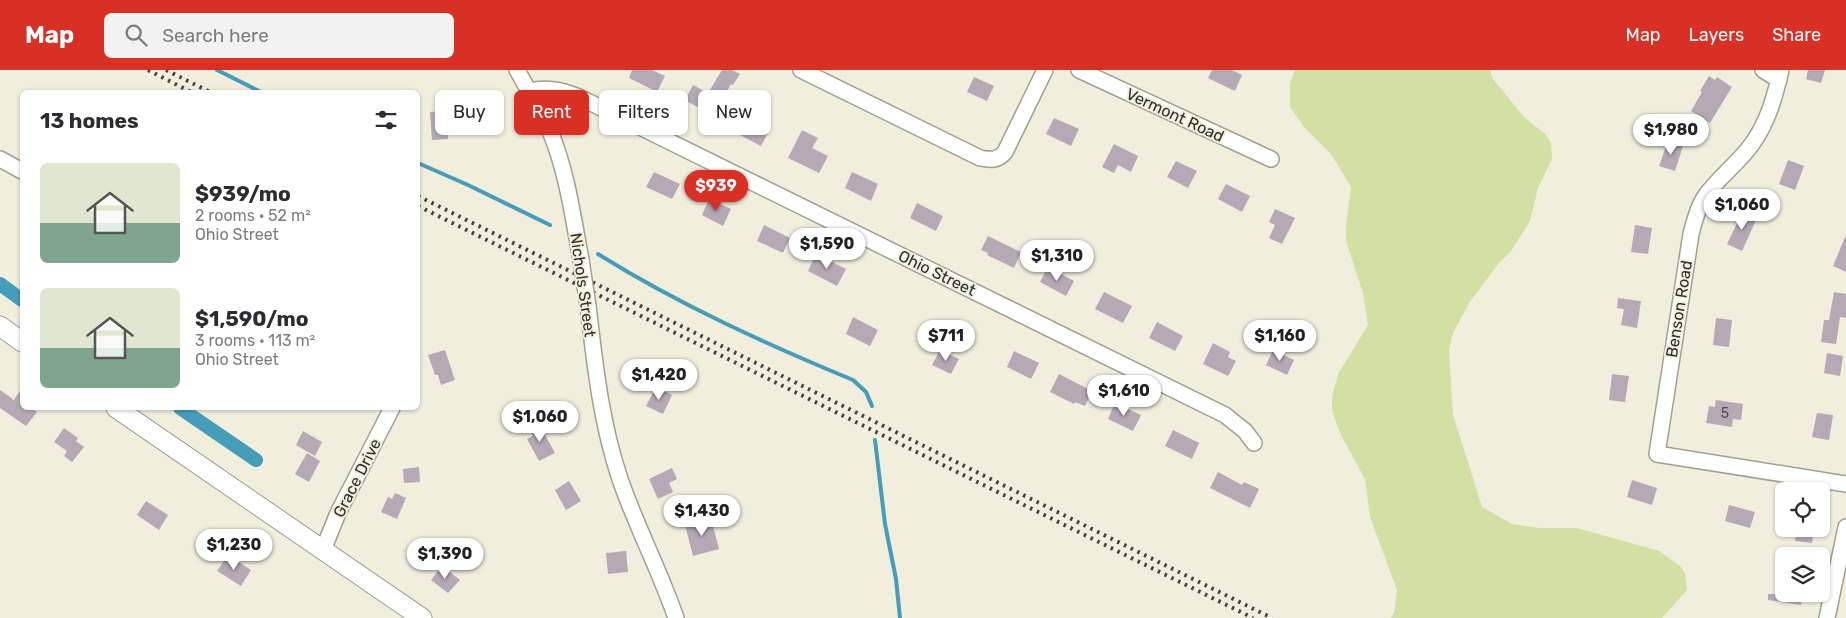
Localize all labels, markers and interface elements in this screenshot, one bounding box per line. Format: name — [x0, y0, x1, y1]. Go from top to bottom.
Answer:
search box — [104, 13, 454, 58]
text: Map — [25, 21, 74, 49]
icon: search — [122, 21, 150, 49]
text: Search here — [162, 24, 269, 47]
text: Map — [1626, 24, 1661, 46]
text: Layers — [1689, 24, 1744, 46]
text: Share — [1772, 24, 1821, 46]
street label: Vermont Road — [1123, 84, 1227, 146]
chip: Buy — [435, 90, 504, 135]
chip: Rent — [514, 90, 589, 135]
chip: Filters — [599, 90, 688, 135]
chip: New — [698, 90, 771, 135]
icon: filters — [372, 106, 400, 134]
text: 13 homes — [40, 108, 139, 133]
pin: $1,980 — [1630, 114, 1712, 156]
text: $1,980 — [1644, 120, 1698, 139]
pin: $939 — [686, 170, 746, 212]
text: $939 — [695, 176, 737, 195]
text: $939/mo — [195, 181, 291, 206]
icon: home — [80, 183, 140, 243]
pin: $1,060 — [1701, 189, 1783, 231]
text: $1,060 — [1714, 195, 1770, 214]
text: 2 rooms · 52 m² — [195, 206, 311, 225]
text: Ohio Street — [195, 225, 279, 244]
pin: $1,590 — [786, 228, 868, 270]
street label: Nichols Street — [566, 232, 600, 338]
text: $1,590 — [800, 234, 854, 253]
pin: $1,310 — [1016, 240, 1098, 282]
street label: Ohio Street — [895, 246, 979, 300]
text: $1,310 — [1031, 246, 1083, 265]
street label: Benson Road — [1662, 259, 1696, 359]
text: $1,590/mo — [195, 306, 308, 331]
icon: home — [80, 308, 140, 368]
pin: $711 — [916, 320, 976, 362]
pin: $1,160 — [1239, 320, 1321, 362]
text: $711 — [928, 326, 964, 345]
text: $1,160 — [1254, 326, 1306, 345]
text: 3 rooms · 113 m² — [195, 331, 315, 350]
text: Ohio Street — [195, 350, 279, 369]
pin: $1,420 — [618, 358, 700, 401]
text: $1,420 — [631, 365, 687, 384]
pin: $1,610 — [1083, 374, 1165, 417]
text: $1,610 — [1098, 381, 1150, 400]
pin: $1,060 — [499, 400, 581, 443]
house number: 5 — [1721, 405, 1729, 422]
text: $1,060 — [512, 407, 568, 426]
street label: Grace Drive — [329, 435, 385, 521]
map controls — [1775, 482, 1830, 602]
button: locate — [1775, 482, 1830, 537]
pin: $1,430 — [661, 494, 743, 537]
text: $1,430 — [674, 501, 730, 520]
pin: $1,230 — [193, 528, 275, 571]
text: $1,230 — [207, 535, 261, 554]
pin: $1,390 — [404, 538, 486, 580]
text: $1,390 — [418, 544, 472, 563]
button: layers — [1775, 547, 1830, 602]

